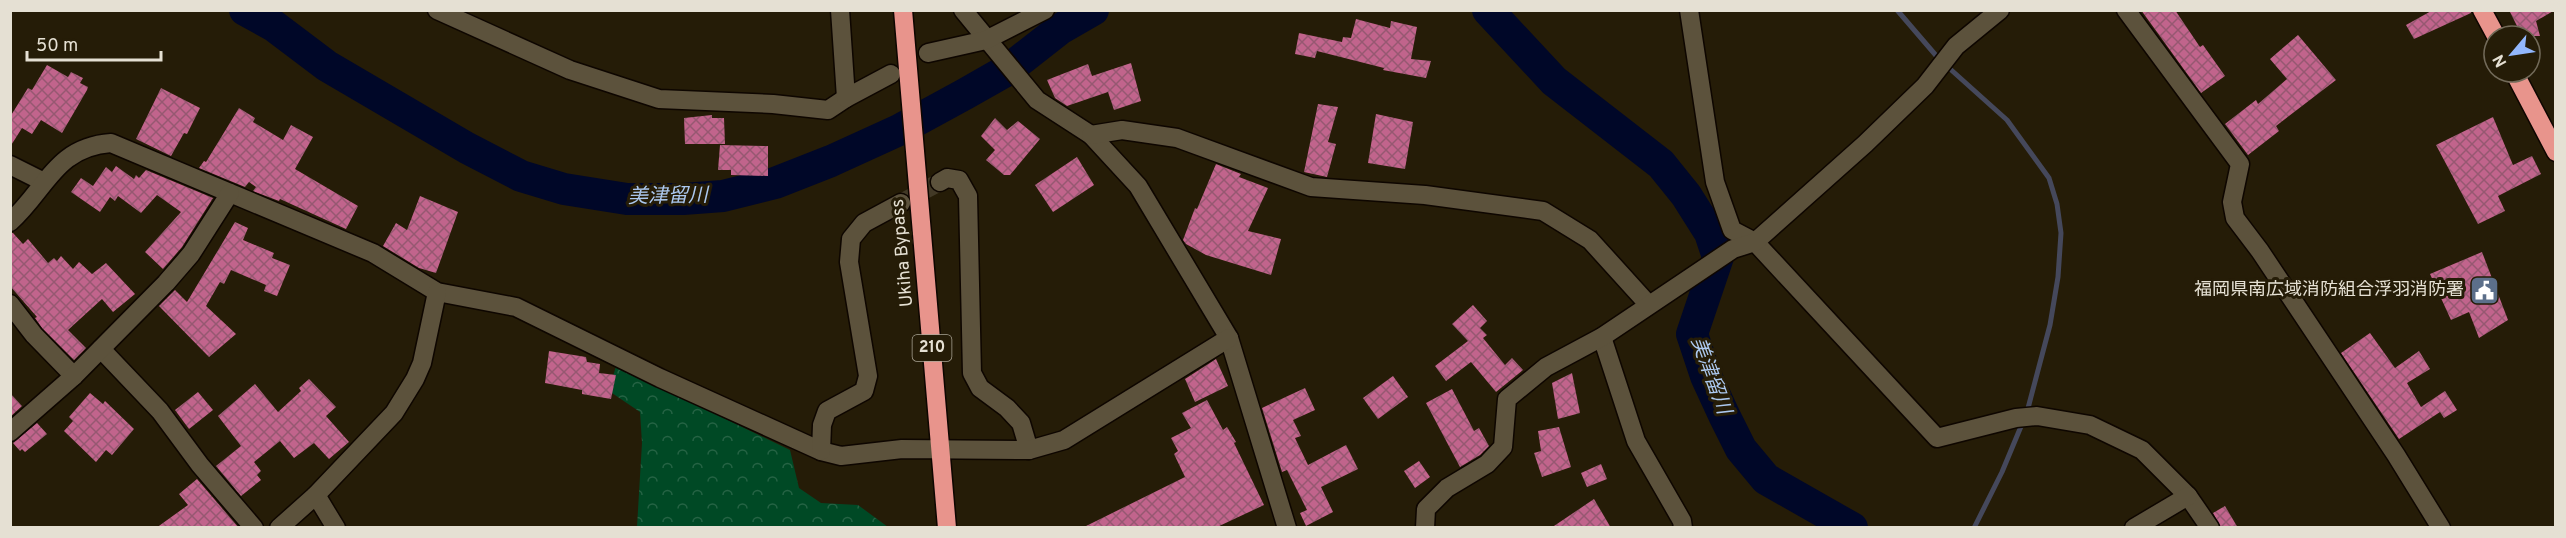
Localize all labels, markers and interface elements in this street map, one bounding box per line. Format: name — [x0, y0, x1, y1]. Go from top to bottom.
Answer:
scale bar — [27, 24, 160, 62]
north arrow — [2482, 24, 2542, 84]
text: 50 m — [36, 35, 78, 58]
text: N — [2489, 50, 2512, 70]
water label: 美津留川 — [628, 183, 710, 211]
street label: Ukiha Bypass — [887, 198, 919, 308]
public building icon: 福岡県南広域消防組合浮羽消防署 — [2469, 274, 2501, 306]
place label: 福岡県南広域消防組合浮羽消防署 — [2194, 279, 2464, 302]
water label: 美津留川 — [1684, 334, 1737, 420]
road number: 210 — [912, 335, 952, 361]

